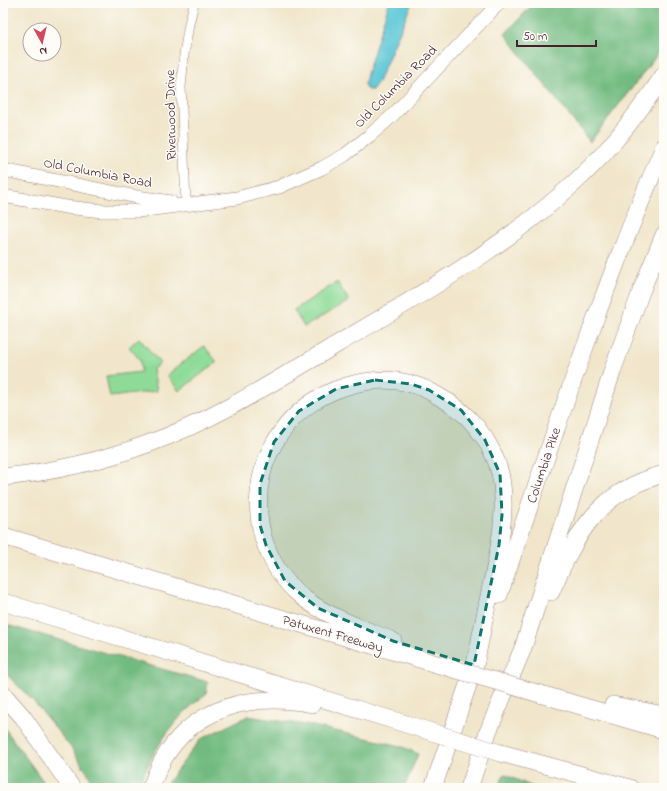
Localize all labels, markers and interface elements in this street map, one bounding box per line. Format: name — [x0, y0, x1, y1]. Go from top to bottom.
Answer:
north arrow — [22, 22, 62, 62]
scale bar — [517, 22, 596, 48]
text: 50 m — [523, 28, 547, 46]
street label: Old Columbia Road — [350, 41, 442, 133]
text: N — [38, 42, 48, 59]
street label: Riverwood Drive — [160, 69, 183, 161]
street label: Old Columbia Road — [42, 153, 154, 194]
street label: Columbia Pike — [522, 424, 567, 506]
street label: Patuxent Freeway — [279, 610, 386, 660]

